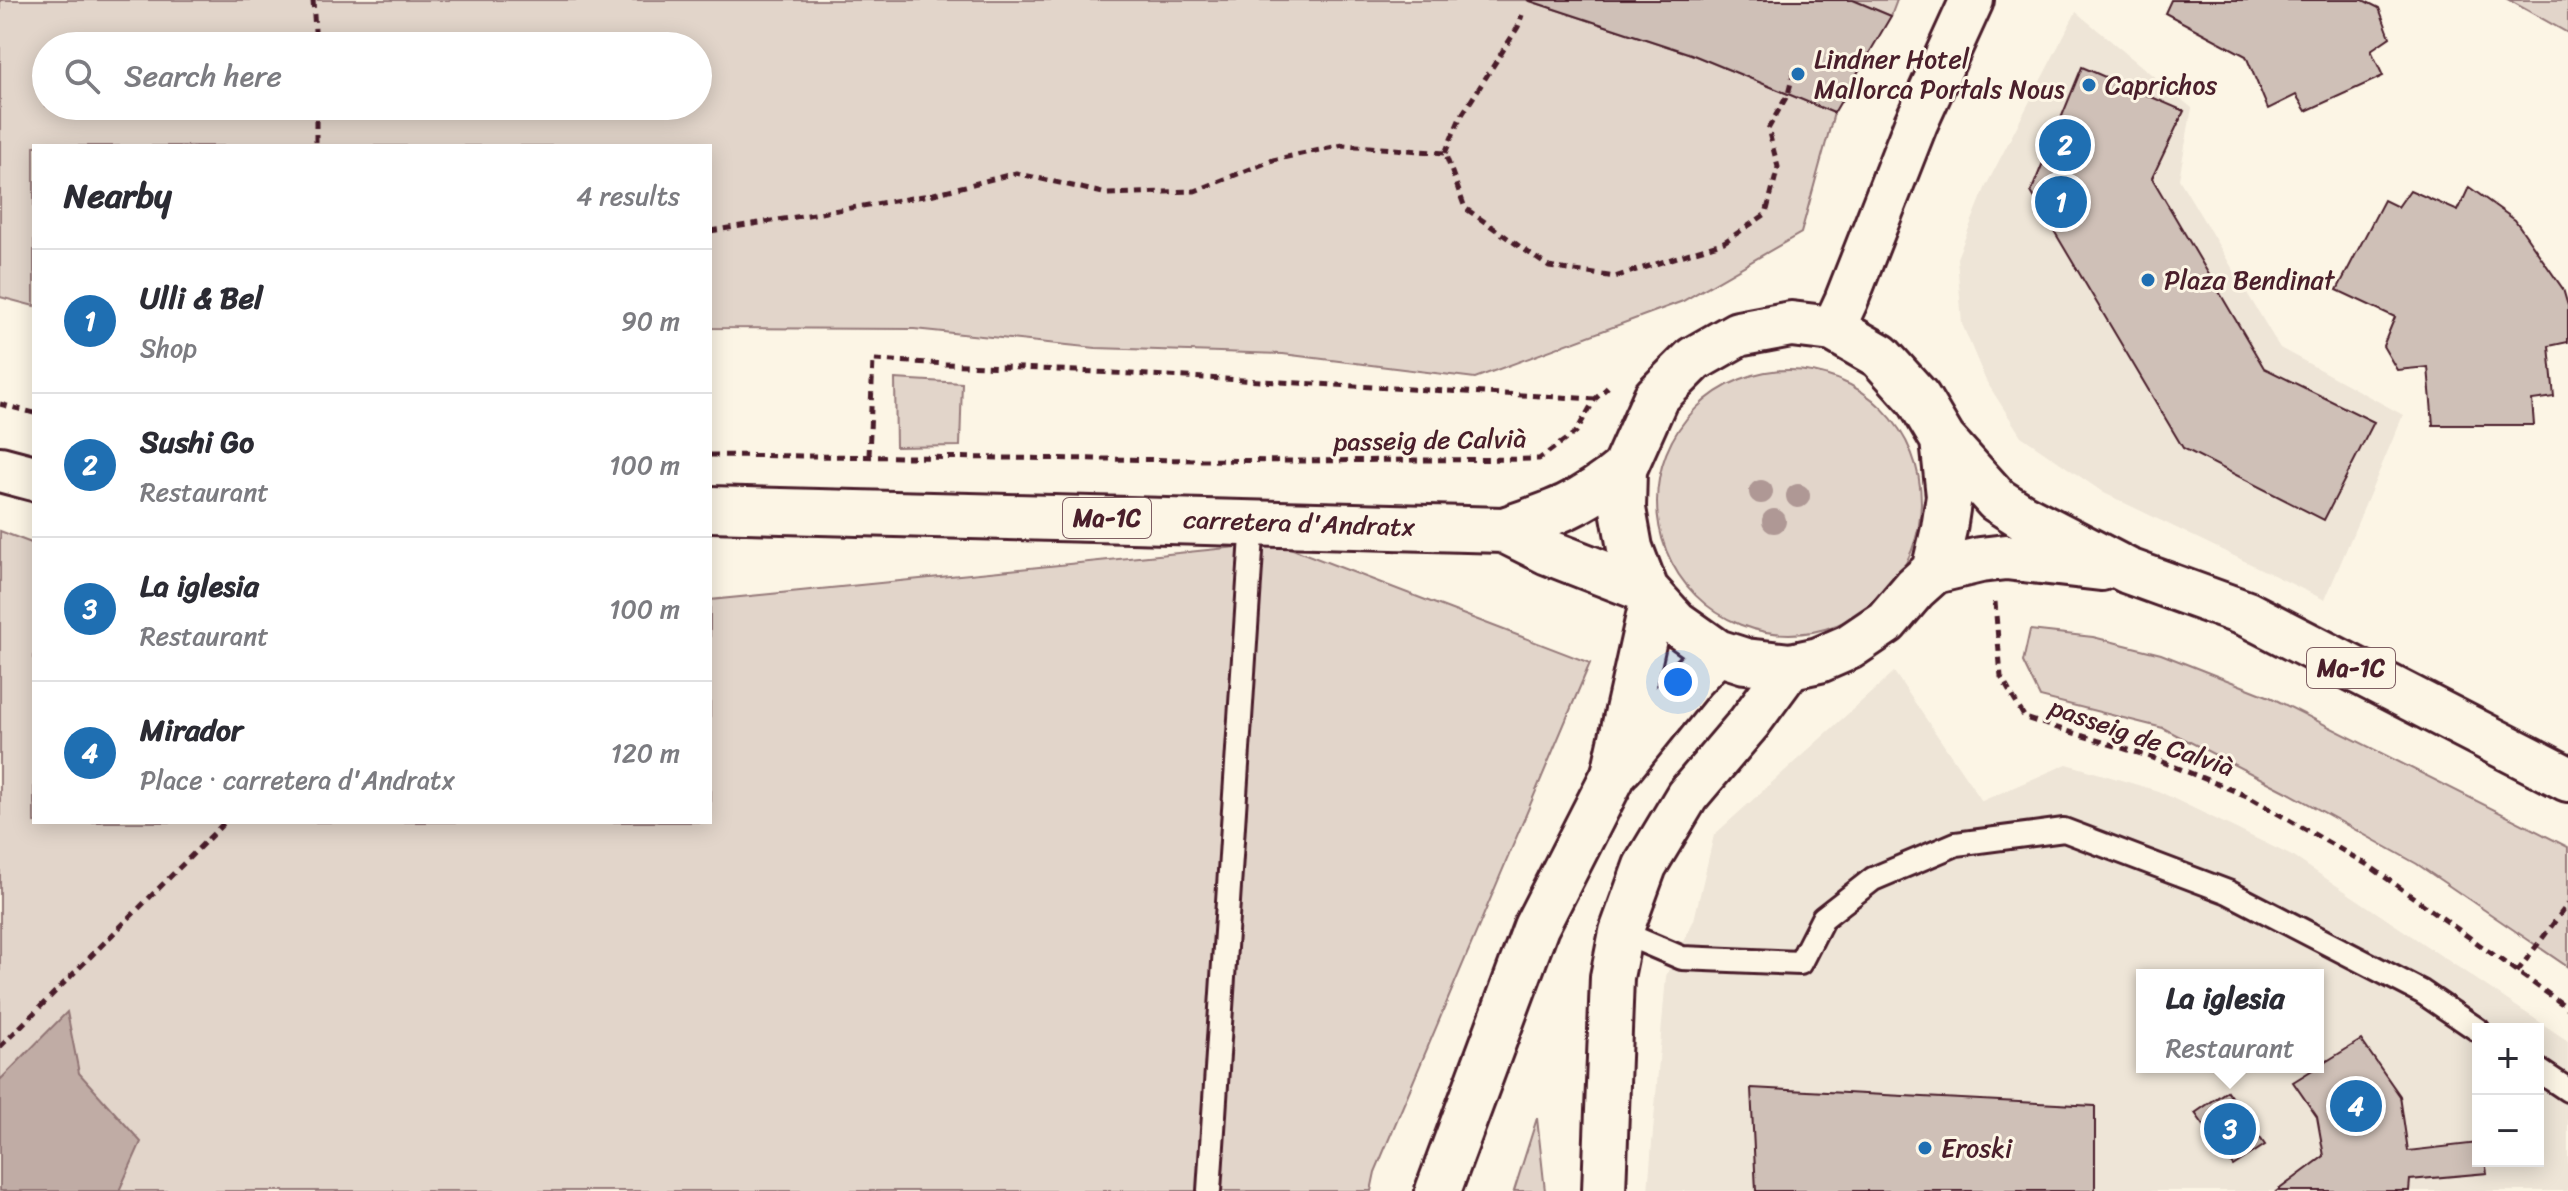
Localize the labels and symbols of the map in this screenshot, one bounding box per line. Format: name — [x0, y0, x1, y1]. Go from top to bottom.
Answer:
place label: Lindner Hotel Mallorca Portals Nous — [1814, 36, 2065, 112]
place label: Caprichos — [2105, 62, 2217, 108]
marker: Lindner Hotel Mallorca Portals Nous — [1789, 65, 1807, 83]
marker: Caprichos — [2080, 76, 2098, 94]
pin: 2 — [2039, 115, 2091, 175]
pin: 1 — [2035, 172, 2087, 232]
place label: Plaza Bendinat — [2164, 257, 2336, 303]
marker: Plaza Bendinat — [2139, 271, 2157, 289]
street label: passeig de Calvià — [1332, 415, 1527, 465]
street label: carretera d'Andratx — [1182, 496, 1416, 550]
road number: Ma-1C — [1063, 498, 1151, 538]
road number: Ma-1C — [2307, 648, 2395, 688]
your location — [1658, 662, 1698, 702]
street label: passeig de Calvià — [2042, 684, 2241, 790]
pin: 4 — [2330, 1076, 2382, 1136]
pin: 3 — [2204, 1099, 2256, 1159]
place label: Eroski — [1941, 1125, 2013, 1171]
marker: Eroski — [1916, 1139, 1934, 1157]

